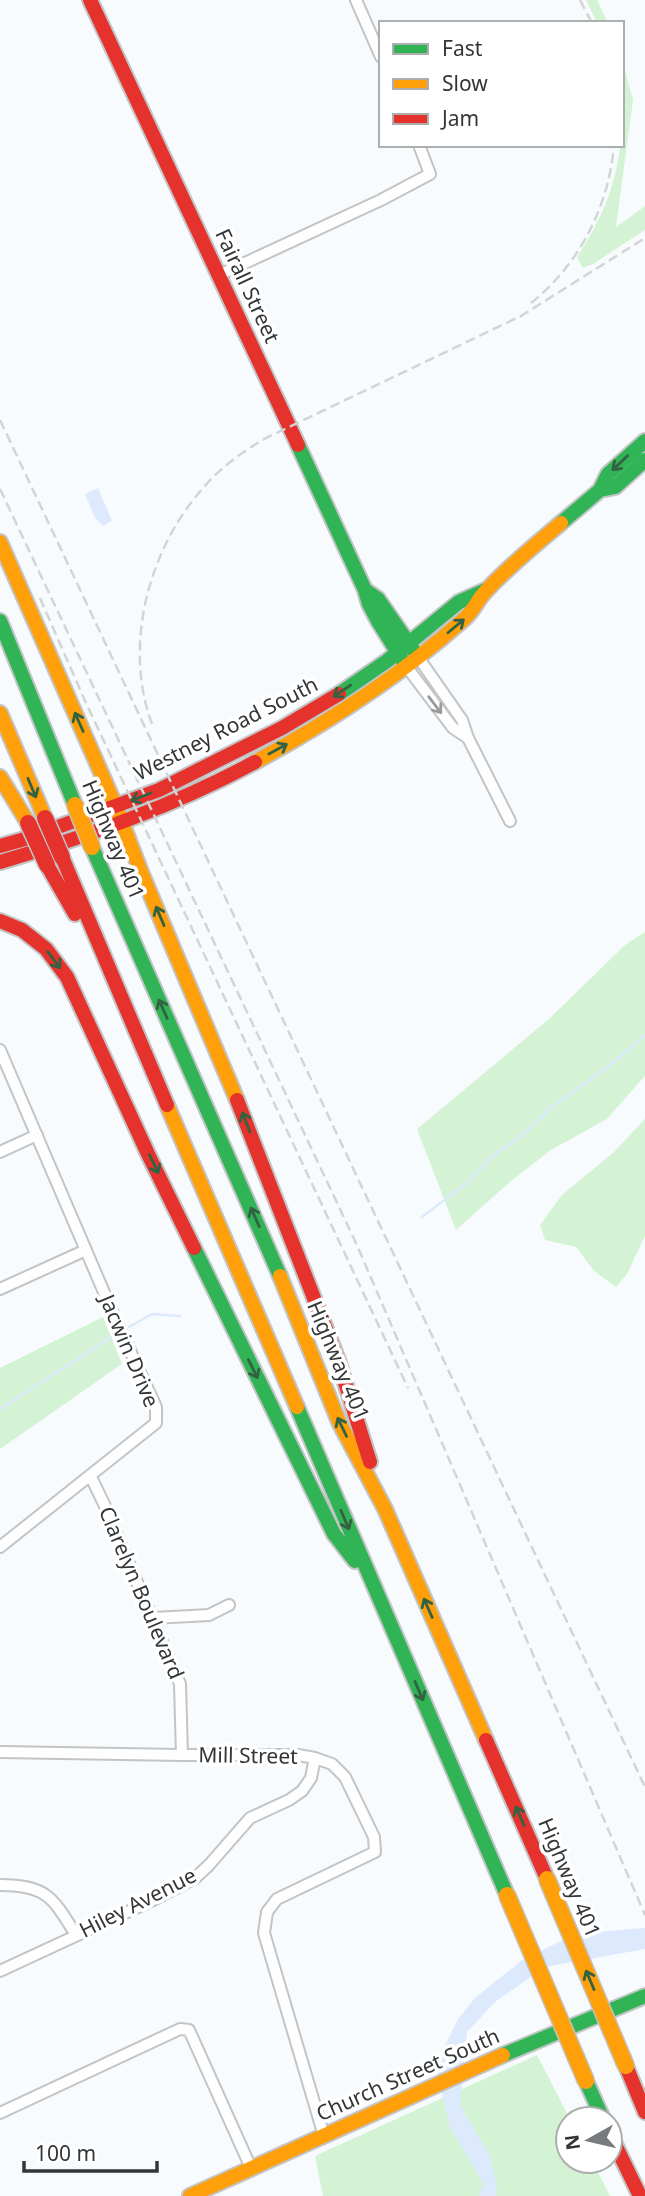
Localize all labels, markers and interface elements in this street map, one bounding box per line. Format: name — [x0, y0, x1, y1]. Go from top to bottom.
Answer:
legend — [379, 21, 624, 147]
text: Fast — [442, 34, 483, 62]
text: Slow — [442, 69, 488, 97]
text: Jam — [440, 104, 479, 132]
street label: Fairall Street — [209, 224, 287, 348]
one-way arrow — [611, 454, 629, 470]
one-way arrow — [447, 618, 465, 634]
street label: Westney Road South — [129, 670, 322, 787]
one-way arrow — [333, 684, 352, 699]
one-way arrow — [427, 695, 442, 713]
one-way arrow — [72, 712, 85, 733]
one-way arrow — [267, 742, 288, 755]
street label: Highway 401 — [76, 776, 152, 904]
one-way arrow — [26, 777, 39, 798]
one-way arrow — [131, 792, 152, 805]
one-way arrow — [152, 906, 165, 927]
one-way arrow — [47, 950, 62, 969]
one-way arrow — [156, 998, 169, 1020]
one-way arrow — [239, 1112, 252, 1134]
one-way arrow — [147, 1153, 161, 1174]
one-way arrow — [248, 1207, 261, 1228]
street label: Jacwin Drive — [93, 1288, 166, 1411]
street label: Highway 401 — [301, 1297, 377, 1425]
one-way arrow — [247, 1358, 261, 1379]
one-way arrow — [335, 1417, 349, 1438]
street label: Clarelyn Boulevard — [93, 1502, 191, 1683]
one-way arrow — [339, 1509, 352, 1530]
one-way arrow — [421, 1598, 434, 1619]
one-way arrow — [413, 1680, 426, 1701]
street label: Mill Street — [198, 1740, 298, 1770]
one-way arrow — [513, 1806, 526, 1827]
street label: Highway 401 — [532, 1814, 608, 1942]
street label: Hiley Avenue — [74, 1861, 201, 1944]
one-way arrow — [583, 1970, 596, 1991]
street label: Church Street South — [312, 2021, 504, 2127]
north arrow — [554, 2105, 624, 2175]
scale bar — [24, 2130, 158, 2174]
text: N — [558, 2133, 586, 2152]
text: 100 m — [35, 2139, 96, 2167]

